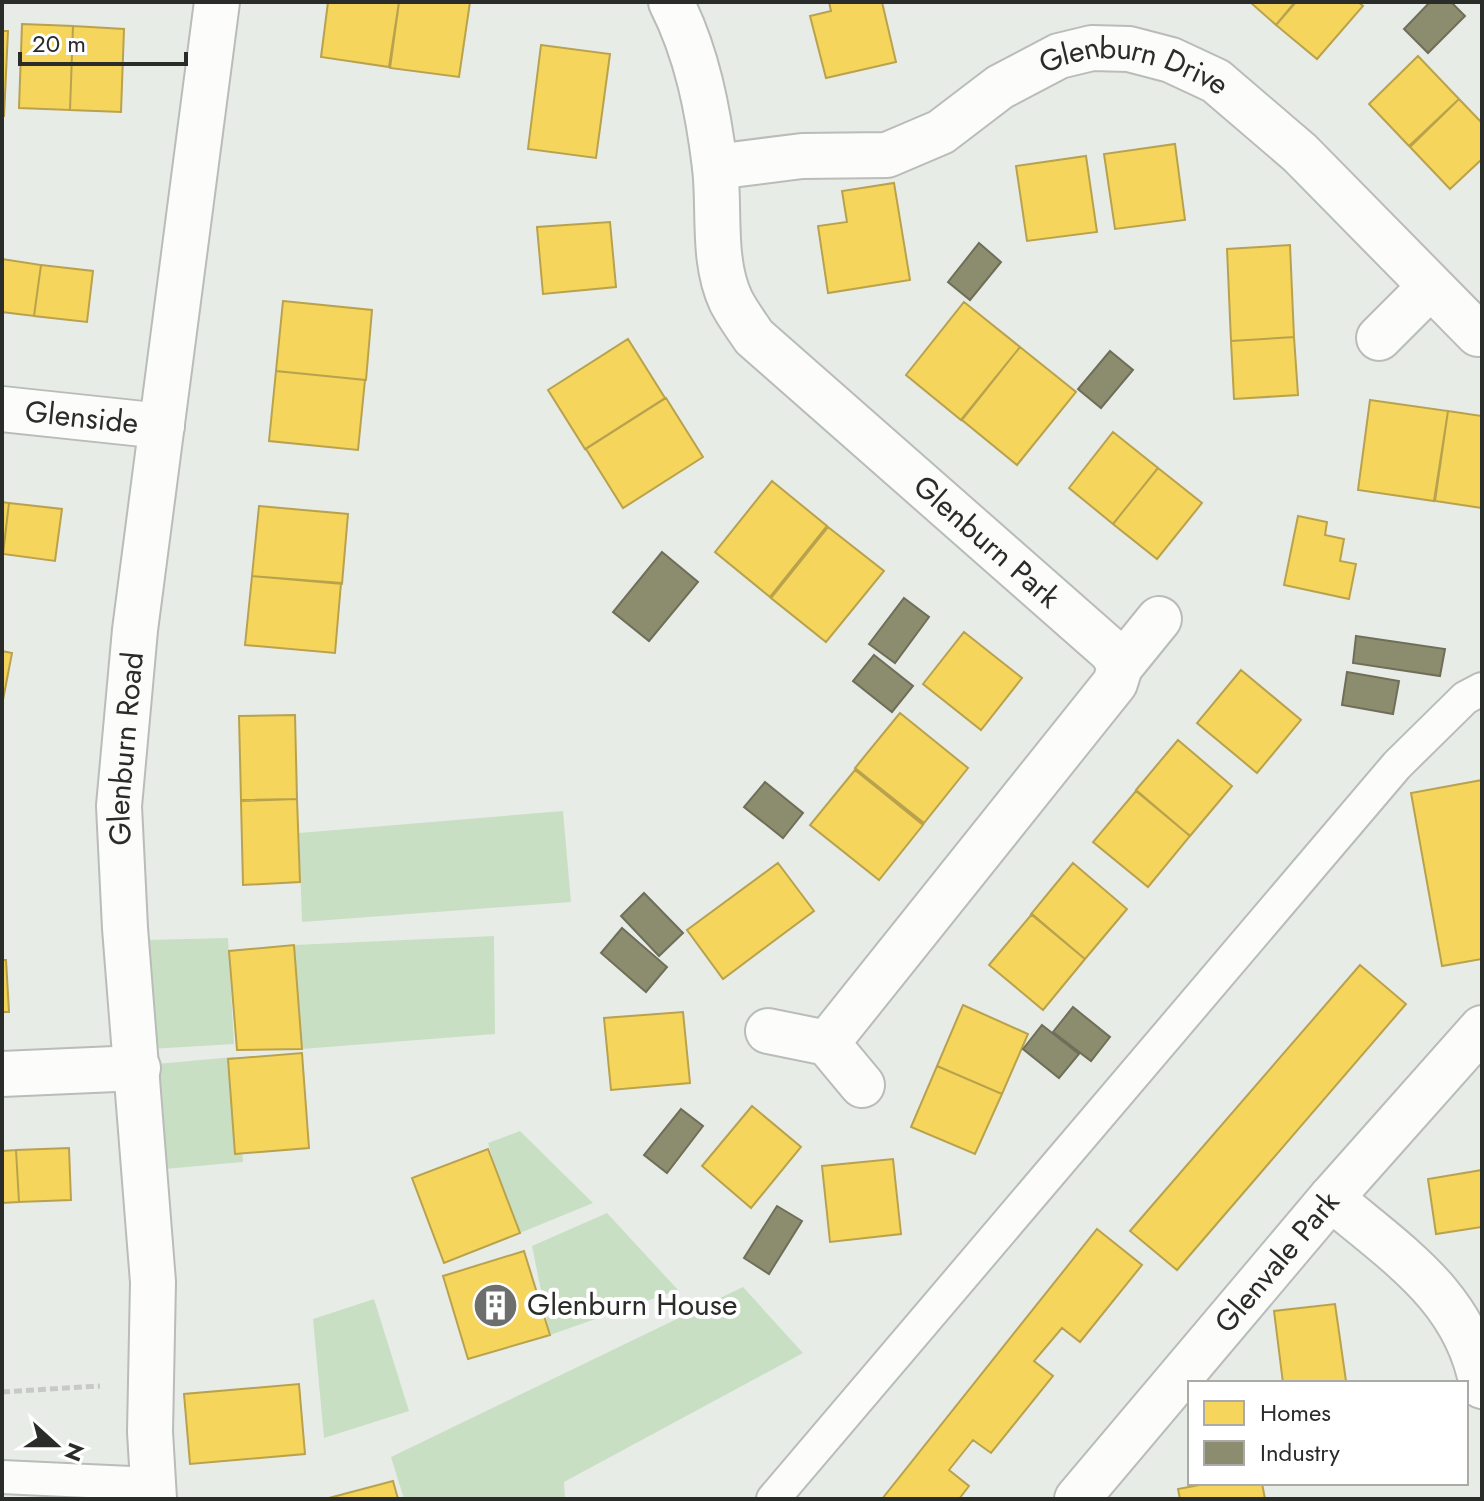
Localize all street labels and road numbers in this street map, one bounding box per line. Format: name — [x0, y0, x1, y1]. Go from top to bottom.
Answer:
street label: Glenburn Drive — [1031, 25, 1239, 105]
street label: Glenside — [23, 390, 140, 444]
street label: Glenburn Park — [904, 465, 1070, 618]
street label: Glenburn Road — [97, 650, 154, 846]
street label: Glenvale Park — [1204, 1181, 1349, 1342]

